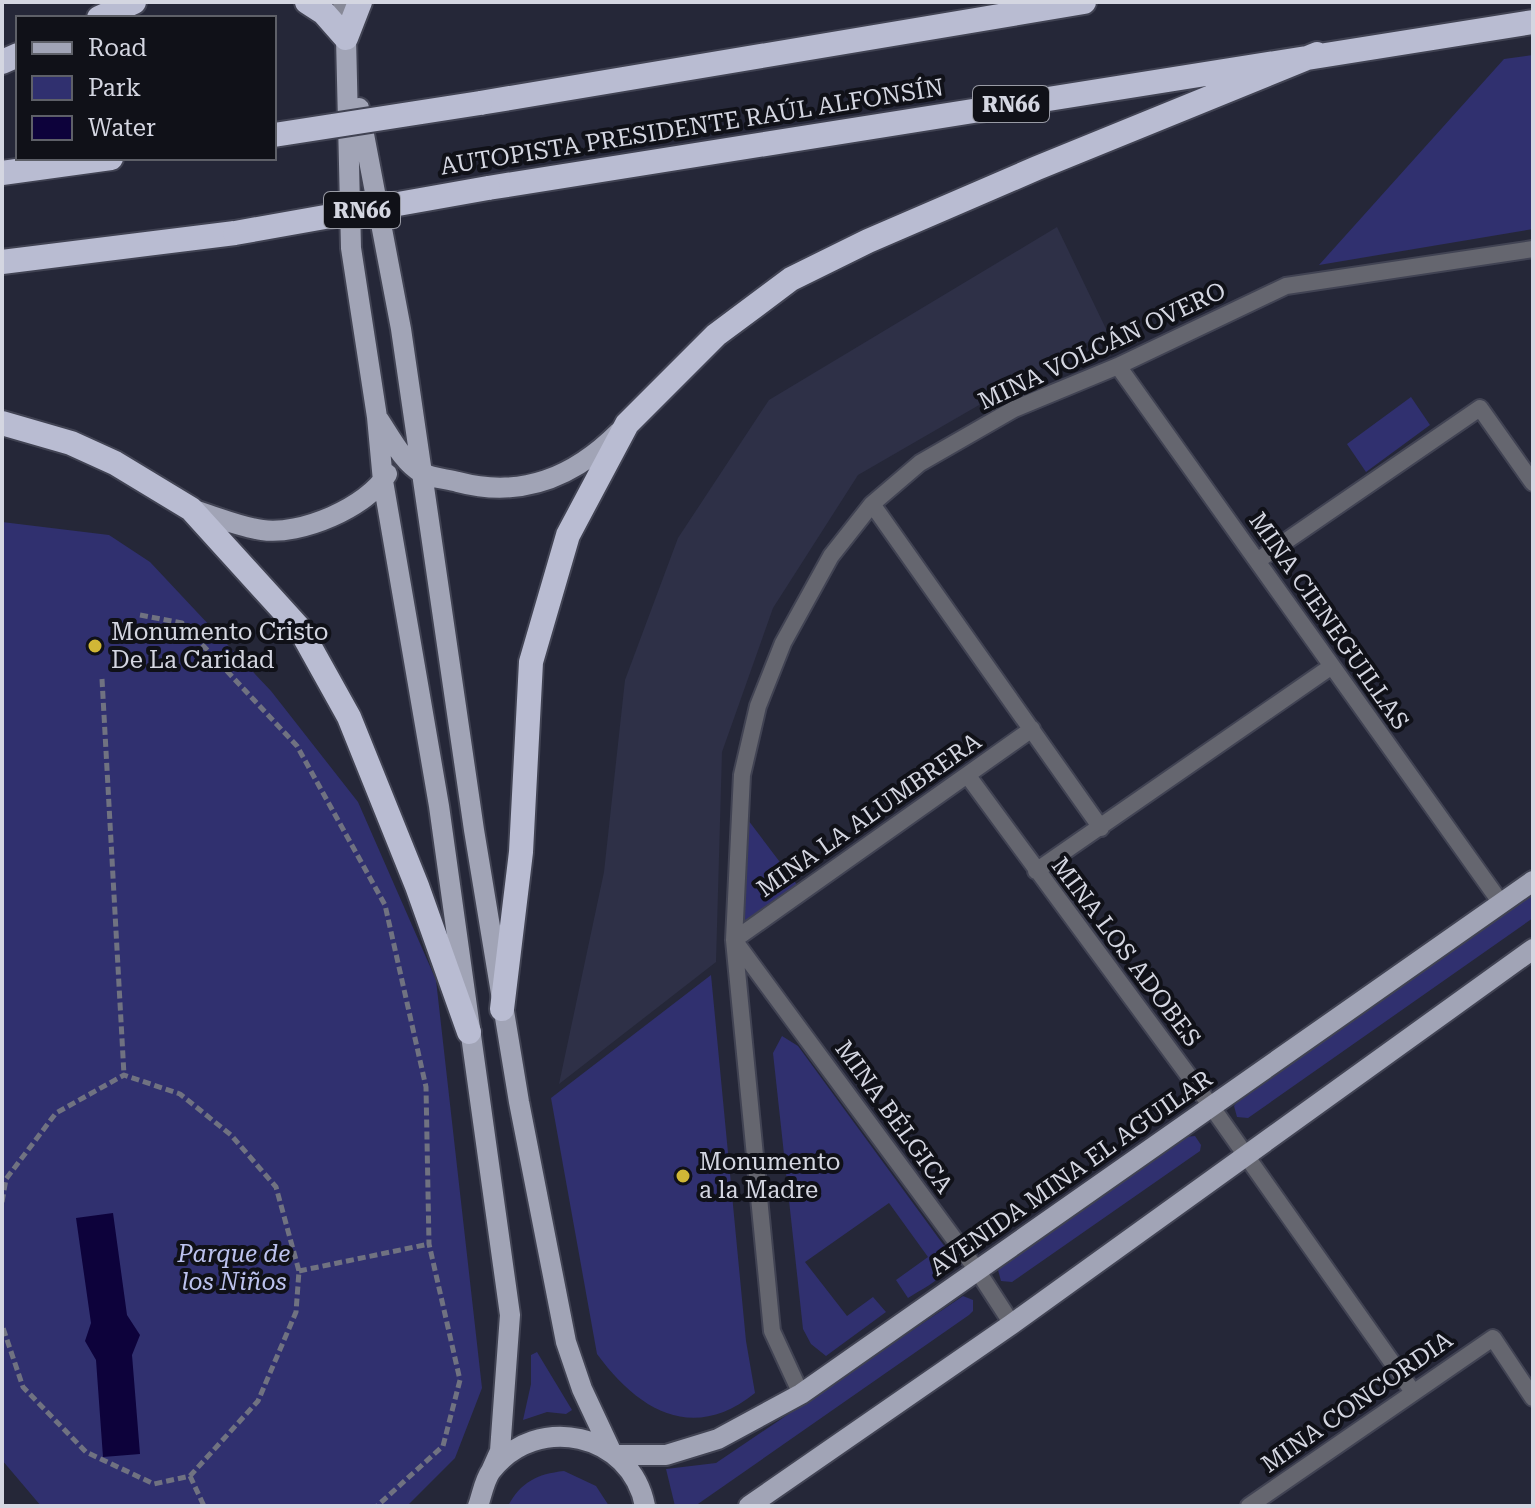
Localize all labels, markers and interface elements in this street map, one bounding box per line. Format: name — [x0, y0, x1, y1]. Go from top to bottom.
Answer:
legend — [16, 16, 276, 160]
text: Road — [88, 34, 147, 62]
street label: AUTOPISTA PRESIDENTE RAÚL ALFONSÍN — [438, 72, 946, 181]
text: Park — [88, 74, 141, 102]
road number: RN66 — [973, 86, 1049, 122]
text: Water — [88, 114, 156, 142]
road number: RN66 — [324, 192, 400, 228]
street label: MINA VOLCÁN OVERO — [974, 275, 1230, 416]
street label: MINA CIENEGUILLAS — [1243, 507, 1415, 735]
place label: Monumento Cristo De La Caridad — [111, 618, 328, 674]
marker: Monumento Cristo De La Caridad — [86, 637, 104, 655]
street label: MINA LA ALUMBRERA — [752, 727, 986, 903]
street label: MINA LOS ADOBES — [1046, 852, 1206, 1052]
street label: MINA BÉLGICA — [829, 1035, 960, 1199]
street label: AVENIDA MINA EL AGUILAR — [924, 1064, 1218, 1282]
place label: Monumento a la Madre — [699, 1148, 841, 1204]
marker: Monumento a la Madre — [674, 1167, 692, 1185]
park label: Parque de los Niños — [177, 1240, 290, 1296]
street label: MINA CONCORDIA — [1256, 1325, 1458, 1478]

